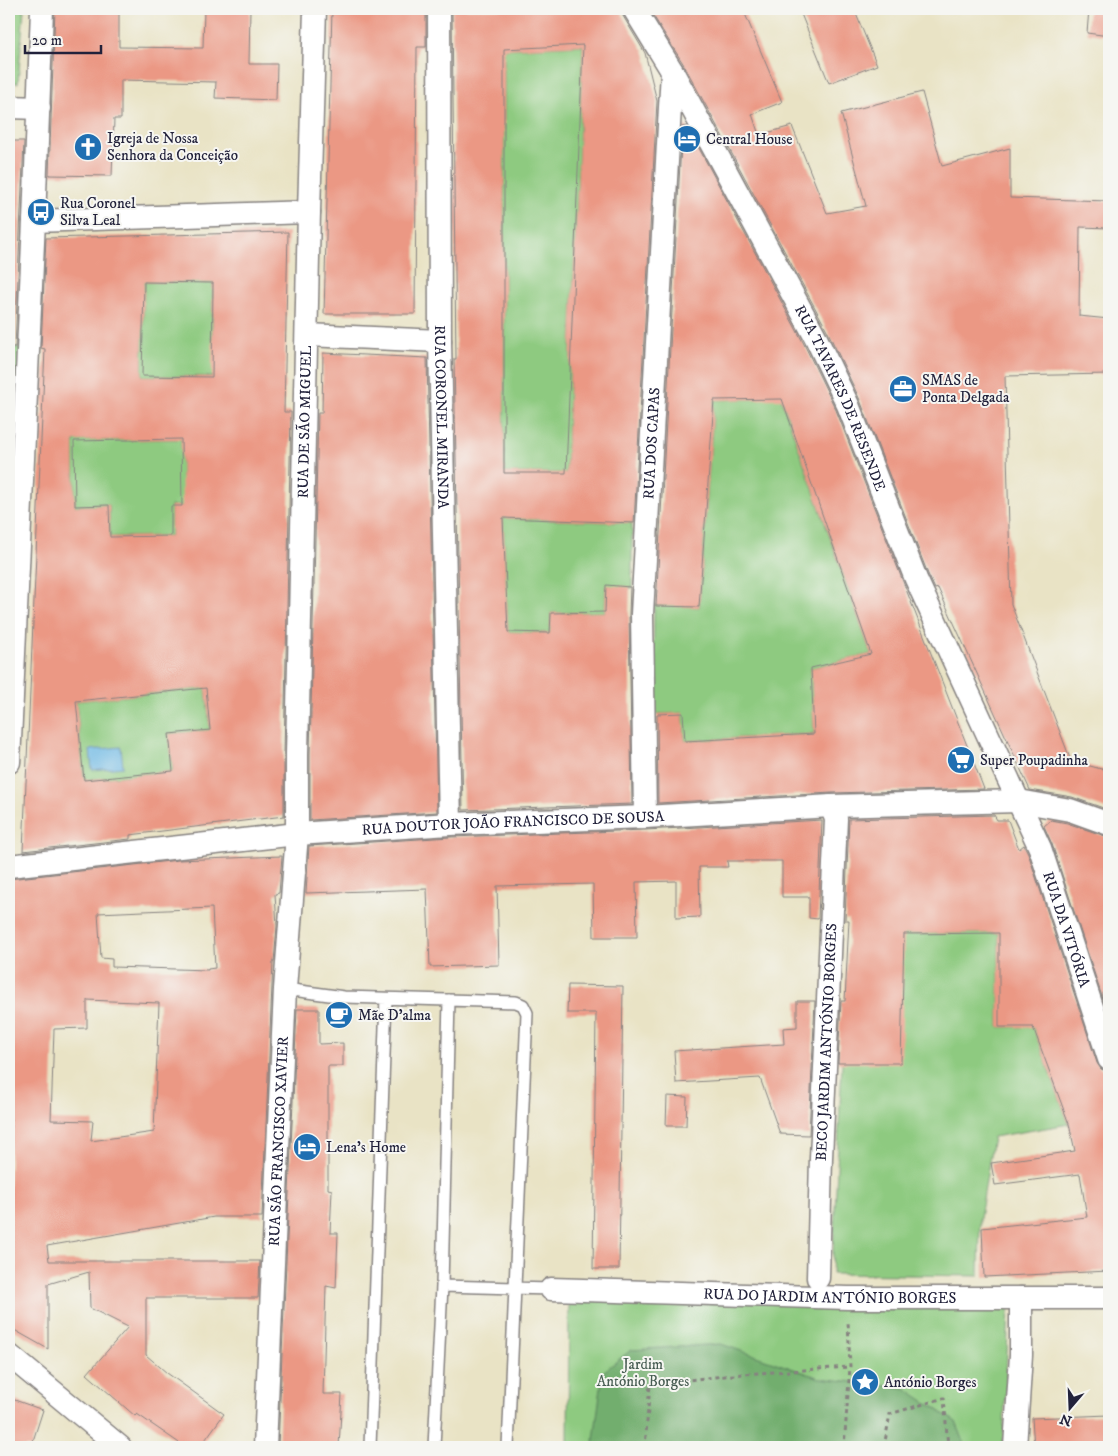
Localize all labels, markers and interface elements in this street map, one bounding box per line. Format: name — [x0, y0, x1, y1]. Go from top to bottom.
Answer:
scale bar — [25, 22, 101, 54]
text: 20 m — [32, 31, 62, 50]
hotel icon: Central House — [672, 124, 702, 154]
place label: Igreja de Nossa Senhora da Conceição — [107, 129, 238, 165]
place label: Central House — [706, 130, 793, 149]
church icon: Igreja de Nossa Senhora da Conceição — [73, 132, 103, 162]
place label: Rua Coronel Silva Leal — [60, 194, 136, 230]
bus stop icon: Rua Coronel Silva Leal — [26, 197, 56, 227]
street label: RUA TAVARES DE RESENDE — [791, 302, 890, 494]
street label: RUA CORONEL MIRANDA — [430, 325, 453, 510]
street label: RUA DE SÃO MIGUEL — [293, 345, 316, 499]
place label: SMAS de Ponta Delgada — [922, 371, 1010, 407]
office icon: SMAS de Ponta Delgada — [888, 374, 918, 404]
street label: RUA DOS CAPAS — [639, 387, 664, 500]
supermarket icon: Super Poupadinha — [946, 745, 976, 775]
place label: Super Poupadinha — [980, 751, 1089, 770]
street label: RUA DOUTOR JOÃO FRANCISCO DE SOUSA — [361, 806, 665, 839]
street label: RUA DA VITÓRIA — [1039, 869, 1095, 990]
street label: BECO JARDIM ANTÓNIO BORGES — [811, 923, 841, 1162]
cafe icon: Mãe D’alma — [324, 1000, 354, 1030]
place label: Mãe D’alma — [358, 1006, 432, 1025]
street label: RUA SÃO FRANCISCO XAVIER — [264, 1036, 292, 1247]
hotel icon: Lena's Home — [292, 1132, 322, 1162]
place label: Lena's Home — [326, 1138, 406, 1157]
street label: RUA DO JARDIM ANTÓNIO BORGES — [703, 1284, 956, 1308]
park label: Jardim António Borges — [597, 1355, 689, 1391]
place icon: António Borges — [850, 1367, 880, 1397]
place label: António Borges — [884, 1373, 976, 1392]
north arrow — [1046, 1384, 1096, 1434]
text: N — [1057, 1409, 1074, 1430]

